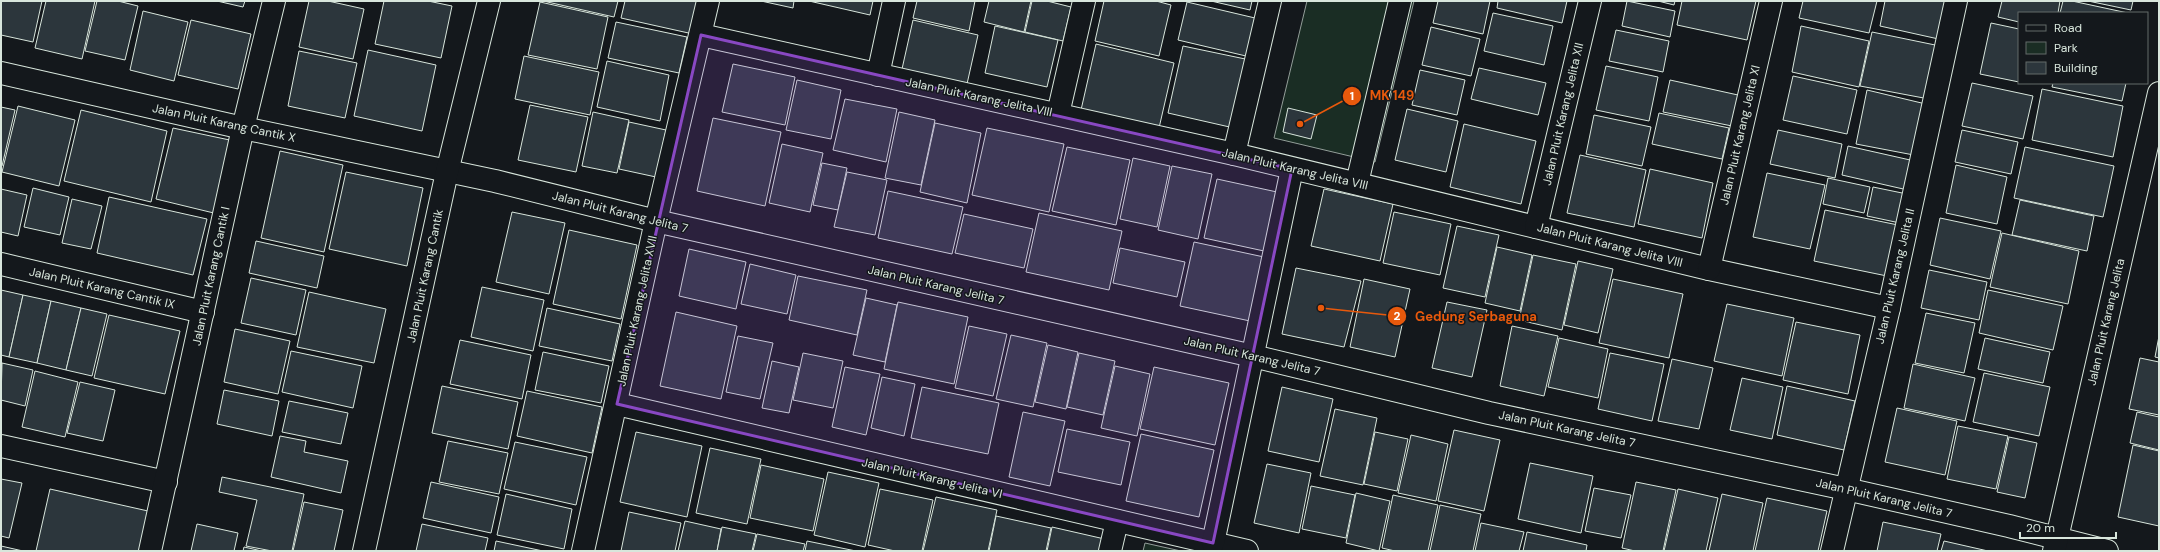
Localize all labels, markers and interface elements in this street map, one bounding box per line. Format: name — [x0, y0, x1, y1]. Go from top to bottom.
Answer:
legend — [2018, 12, 2148, 84]
text: Road — [2054, 20, 2082, 36]
text: Park — [2054, 40, 2078, 56]
street label: Jalan Pluit Karang Jelita XII — [1539, 41, 1587, 187]
text: Building — [2054, 60, 2098, 76]
street label: Jalan Pluit Karang Jelita XI — [1716, 64, 1764, 206]
street label: Jalan Pluit Karang Jelita VIII — [904, 74, 1054, 120]
callout: MK 149 — [1342, 83, 1422, 108]
text: MK 149 — [1370, 87, 1414, 104]
text: 1 — [1350, 88, 1354, 104]
street label: Jalan Pluit Karang Cantik X — [151, 100, 297, 146]
street label: Jalan Pluit Karang Jelita VIII — [1220, 144, 1370, 194]
street label: Jalan Pluit Karang Jelita 7 — [550, 187, 690, 237]
street label: Jalan Pluit Karang Cantik I — [188, 205, 234, 347]
street label: Jalan Pluit Karang Jelita II — [1872, 207, 1918, 345]
street label: Jalan Pluit Karang Cantik — [403, 208, 447, 344]
street label: Jalan Pluit Karang Jelita VIII — [1536, 219, 1684, 271]
street label: Jalan Pluit Karang Jelita XVII — [613, 234, 661, 388]
street label: Jalan Pluit Karang Jelita — [2084, 257, 2128, 387]
street label: Jalan Pluit Karang Jelita 7 — [866, 262, 1006, 308]
street label: Jalan Pluit Karang Cantik IX — [28, 263, 176, 313]
callout: Gedung Serbaguna — [1387, 304, 1545, 329]
text: 2 — [1394, 308, 1401, 324]
text: Gedung Serbaguna — [1415, 308, 1537, 325]
street label: Jalan Pluit Karang Jelita 7 — [1182, 333, 1322, 379]
street label: Jalan Pluit Karang Jelita 7 — [1497, 407, 1637, 451]
street label: Jalan Pluit Karang Jelita VI — [860, 454, 1004, 502]
street label: Jalan Pluit Karang Jelita 7 — [1814, 475, 1954, 521]
scale bar — [2020, 514, 2116, 540]
text: 20 m — [2026, 520, 2055, 536]

